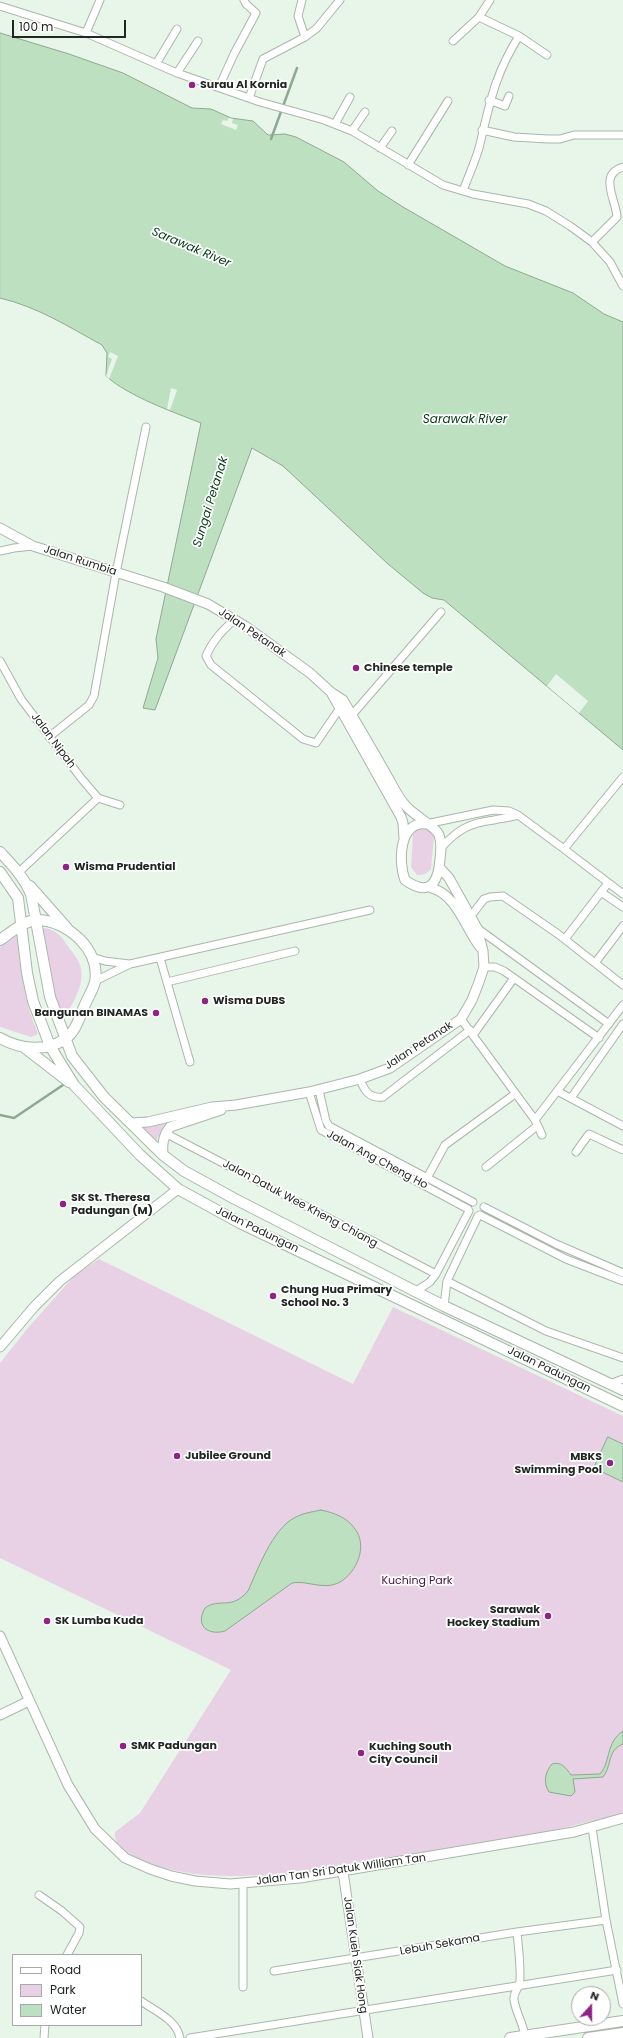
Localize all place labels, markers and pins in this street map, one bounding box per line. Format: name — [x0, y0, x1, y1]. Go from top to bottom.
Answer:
place label: Surau Al Kornia — [200, 78, 287, 92]
marker: Surau Al Kornia — [187, 80, 197, 90]
place label: Chinese temple — [364, 661, 453, 675]
marker: Chinese temple — [351, 663, 361, 673]
place label: Wisma Prudential — [74, 860, 175, 874]
marker: Wisma Prudential — [61, 862, 71, 872]
place label: Wisma DUBS — [213, 994, 285, 1008]
marker: Wisma DUBS — [200, 996, 210, 1006]
place label: Bangunan BINAMAS — [35, 1006, 148, 1020]
marker: Bangunan BINAMAS — [151, 1008, 161, 1018]
place label: SK St. Theresa Padungan (M) — [71, 1191, 153, 1217]
marker: SK St. Theresa Padungan (M) — [58, 1199, 68, 1209]
place label: Chung Hua Primary School No. 3 — [281, 1283, 392, 1309]
marker: Chung Hua Primary School No. 3 — [268, 1291, 278, 1301]
place label: Jubilee Ground — [185, 1449, 271, 1463]
place label: MBKS Swimming Pool — [515, 1450, 602, 1476]
marker: Jubilee Ground — [172, 1451, 182, 1461]
marker: MBKS Swimming Pool — [605, 1458, 615, 1468]
place label: Sarawak Hockey Stadium — [447, 1603, 540, 1629]
marker: Sarawak Hockey Stadium — [543, 1611, 553, 1621]
place label: SK Lumba Kuda — [55, 1614, 143, 1628]
marker: SK Lumba Kuda — [42, 1616, 52, 1626]
place label: SMK Padungan — [131, 1739, 217, 1753]
place label: Kuching South City Council — [369, 1740, 452, 1766]
marker: SMK Padungan — [118, 1741, 128, 1751]
marker: Kuching South City Council — [356, 1748, 366, 1758]

